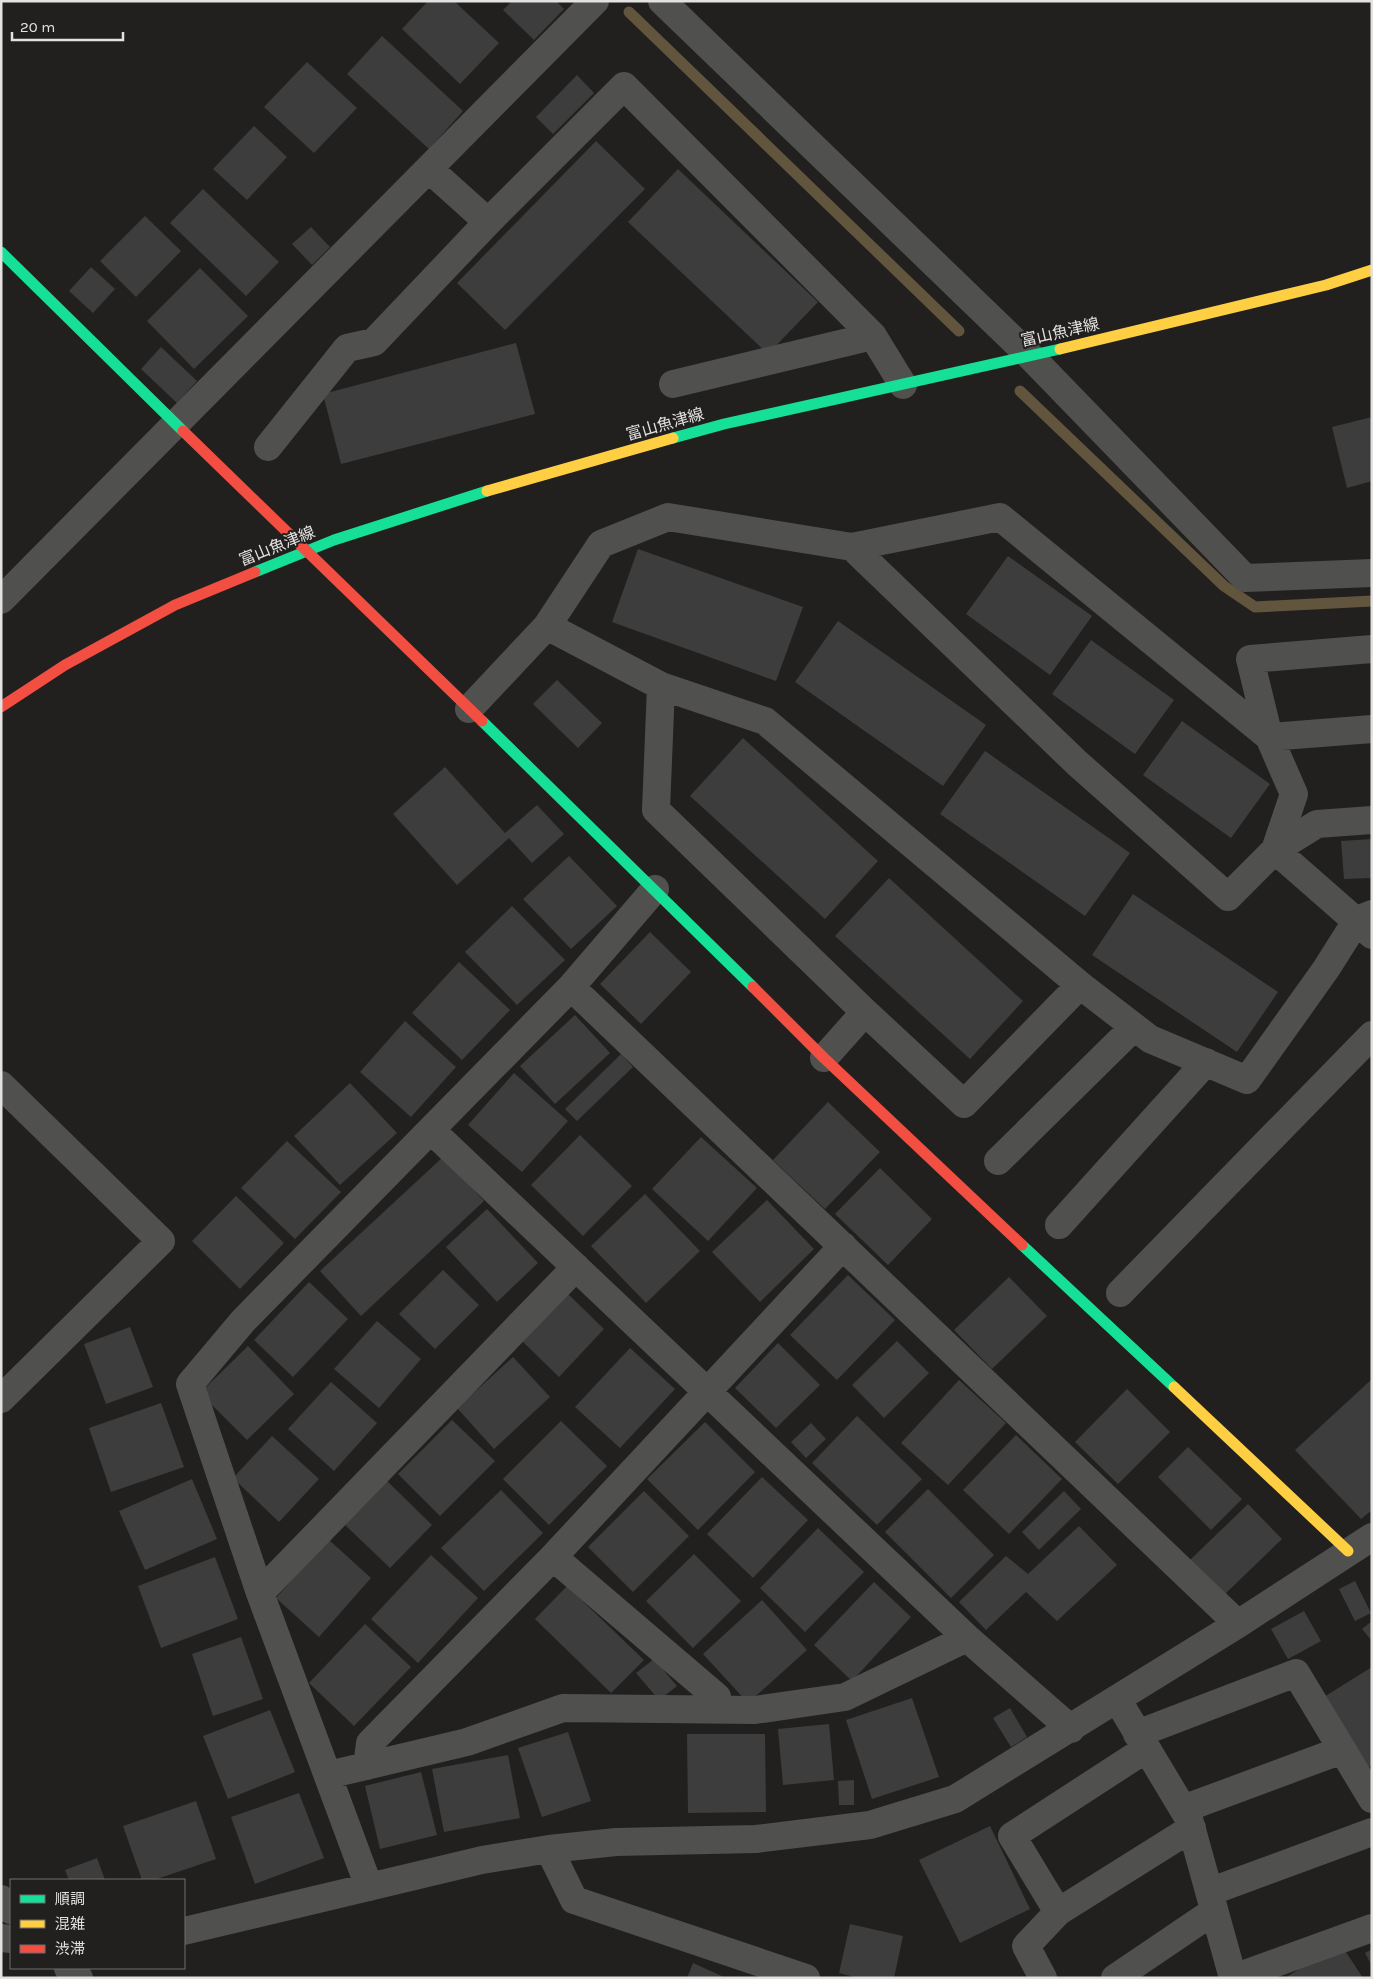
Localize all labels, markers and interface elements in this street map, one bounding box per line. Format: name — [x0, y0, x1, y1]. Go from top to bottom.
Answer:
scale bar — [12, 10, 124, 42]
text: 20 m — [20, 18, 55, 36]
street label: 富山魚津線 — [1019, 314, 1101, 350]
street label: 富山魚津線 — [624, 404, 706, 444]
street label: 富山魚津線 — [236, 522, 318, 570]
legend — [10, 1879, 185, 1969]
text: 順調 — [55, 1890, 85, 1908]
text: 混雑 — [55, 1915, 85, 1933]
text: 渋滞 — [55, 1940, 85, 1958]

